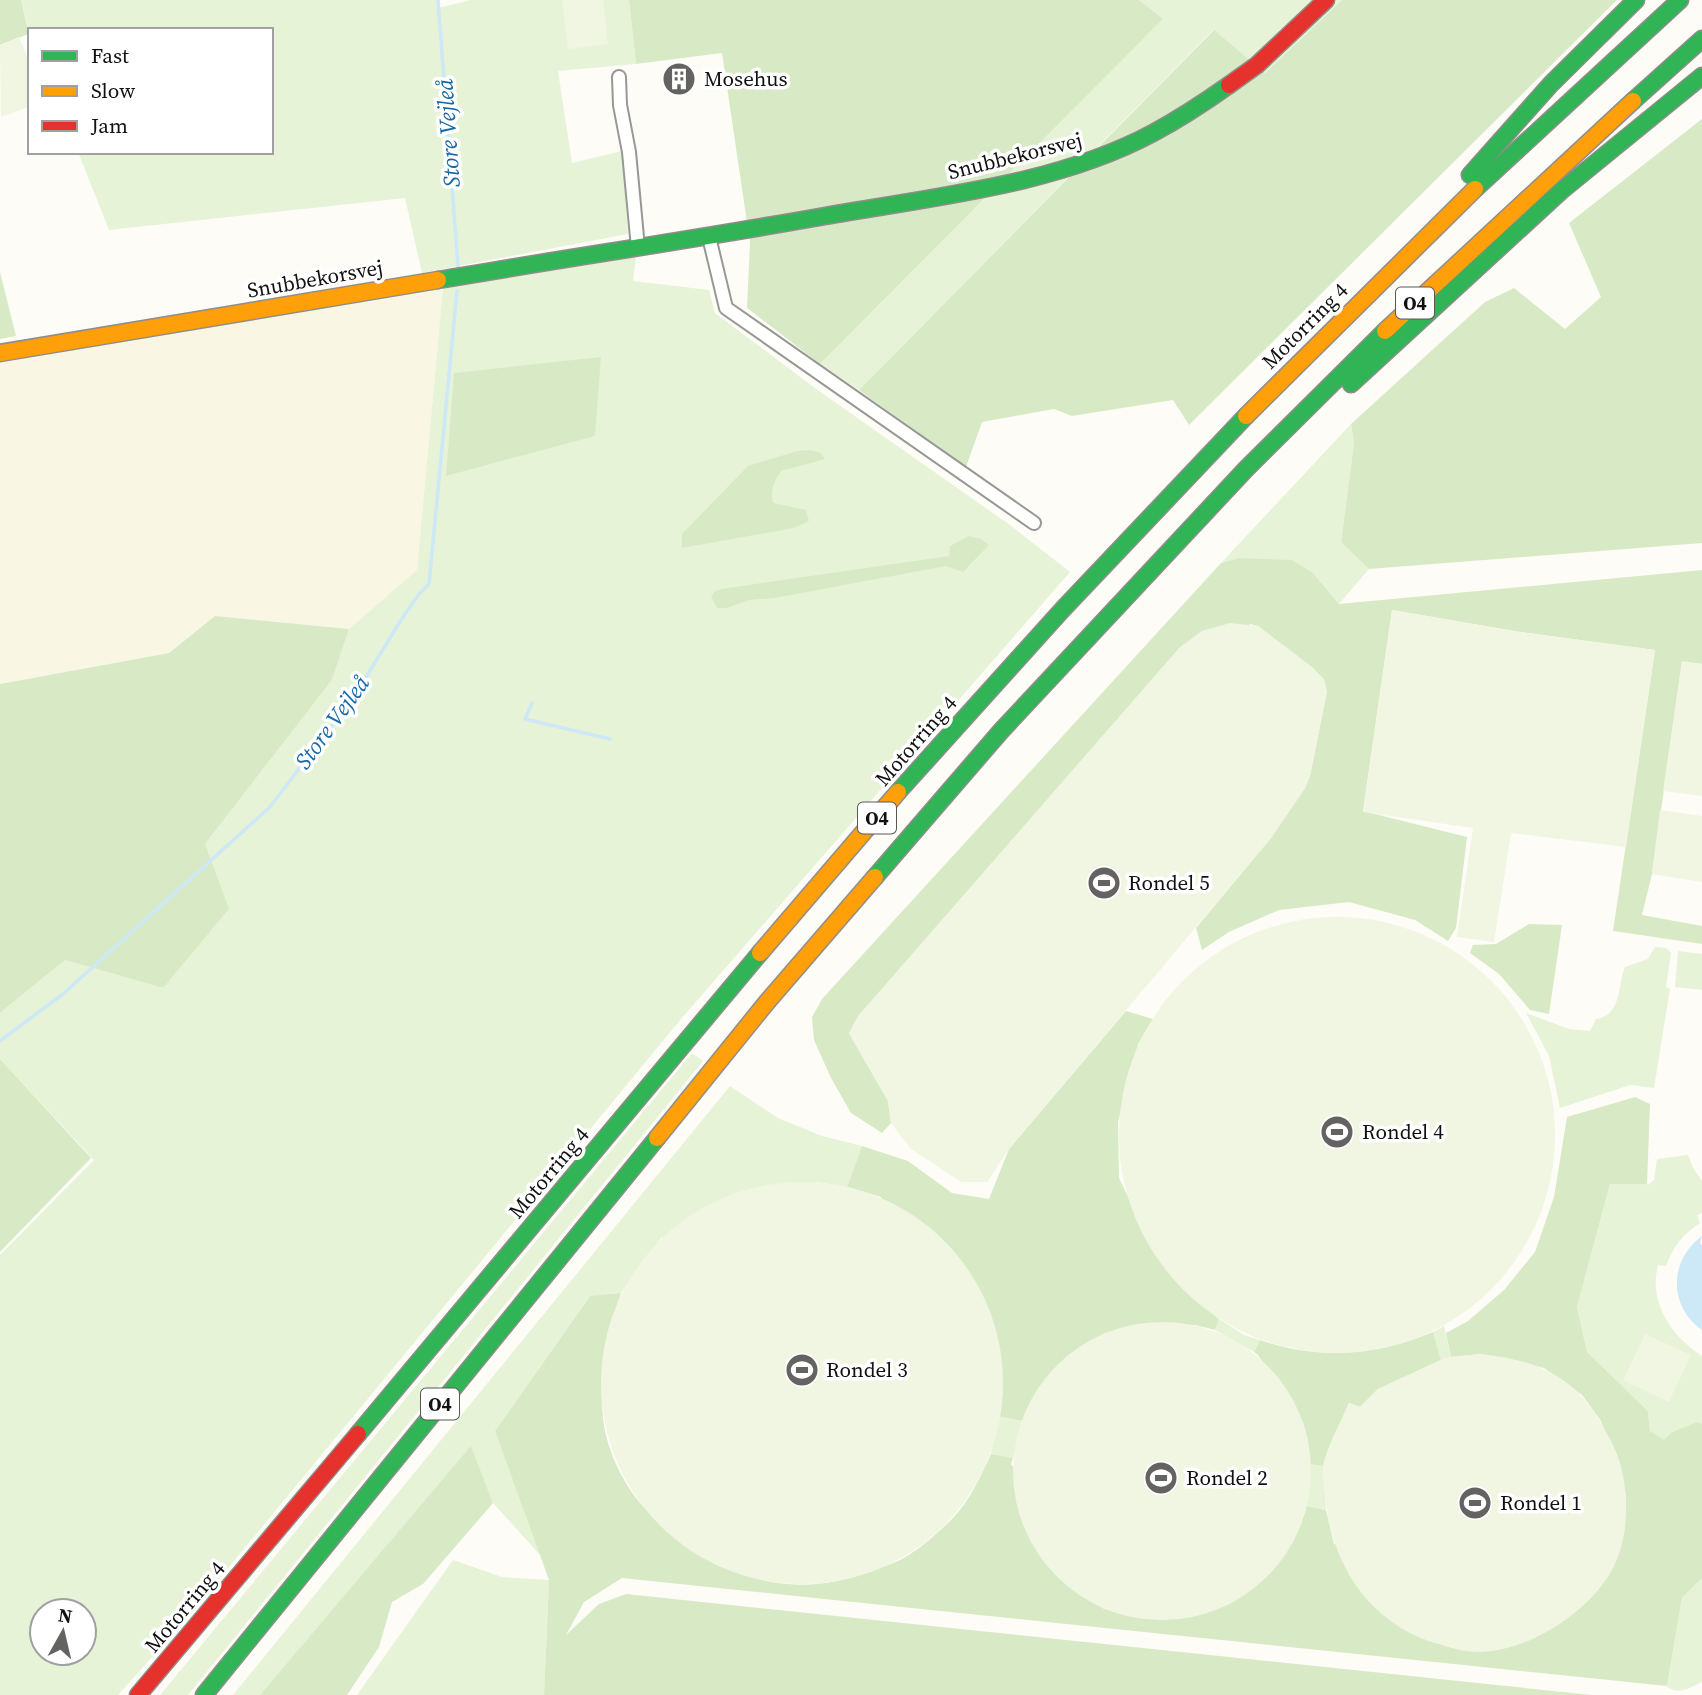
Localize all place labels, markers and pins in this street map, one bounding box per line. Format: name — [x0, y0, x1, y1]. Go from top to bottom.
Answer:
building icon: Mosehus — [660, 60, 698, 98]
place label: Mosehus — [704, 64, 788, 93]
sports icon: Rondel 5 — [1085, 864, 1123, 902]
place label: Rondel 5 — [1128, 868, 1210, 897]
sports icon: Rondel 4 — [1318, 1113, 1356, 1151]
place label: Rondel 4 — [1362, 1117, 1444, 1146]
sports icon: Rondel 3 — [783, 1351, 821, 1389]
place label: Rondel 3 — [826, 1355, 908, 1384]
sports icon: Rondel 2 — [1142, 1459, 1180, 1497]
place label: Rondel 2 — [1186, 1463, 1268, 1492]
sports icon: Rondel 1 — [1456, 1484, 1494, 1522]
place label: Rondel 1 — [1500, 1488, 1582, 1517]

